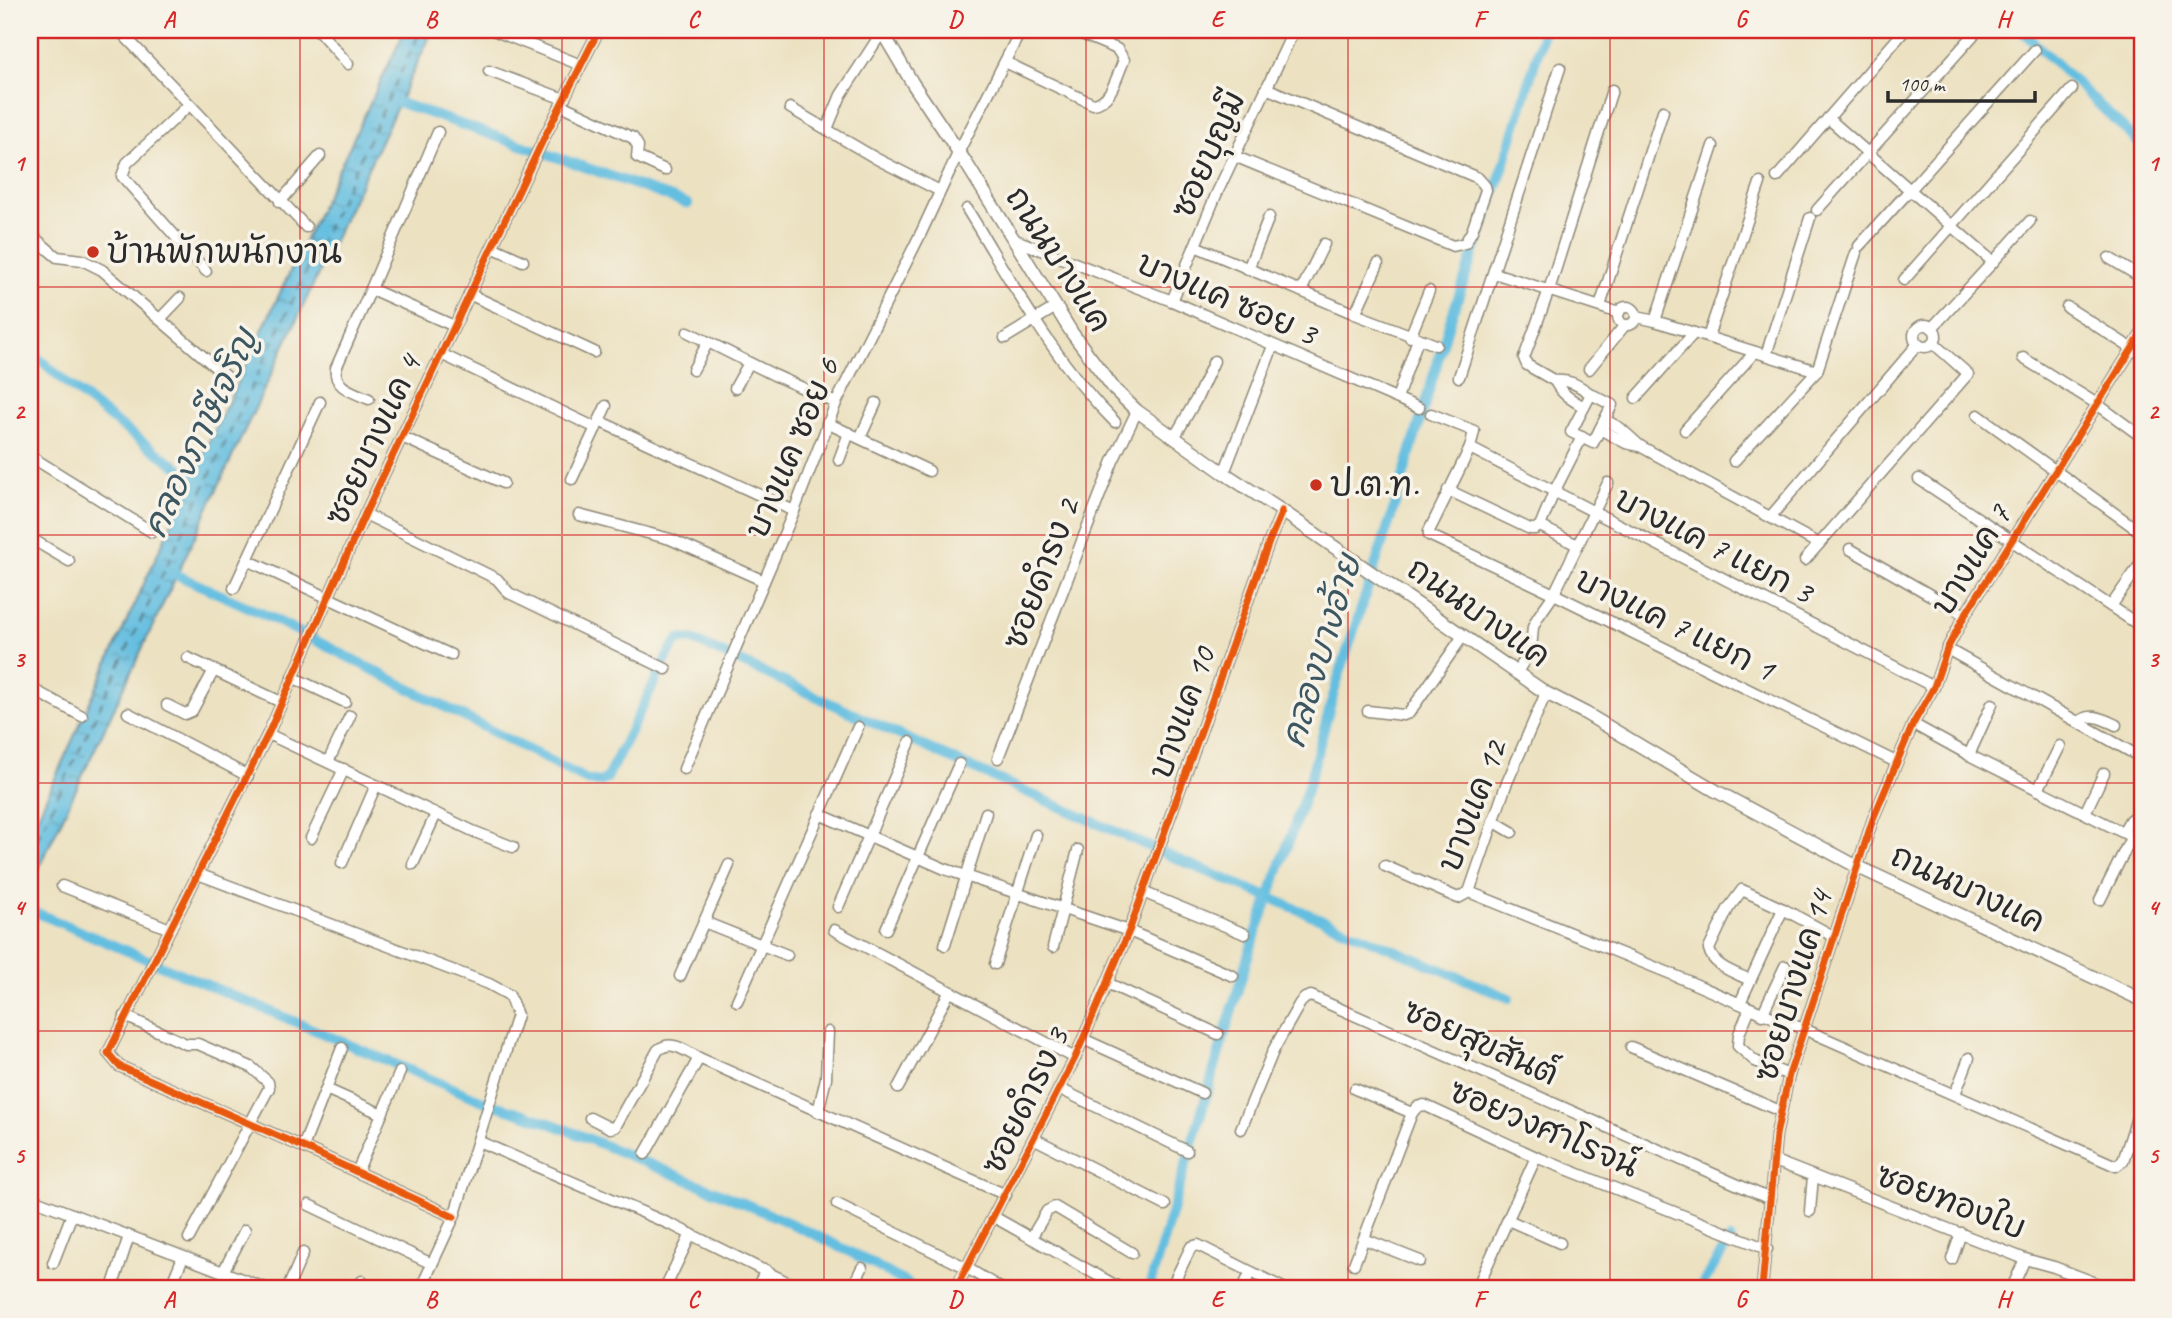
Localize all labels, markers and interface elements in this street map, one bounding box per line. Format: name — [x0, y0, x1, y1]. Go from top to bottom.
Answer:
text: A — [163, 5, 177, 34]
text: B — [425, 5, 439, 34]
text: C — [688, 5, 702, 34]
text: D — [948, 5, 964, 34]
text: E — [1211, 5, 1227, 34]
text: F — [1474, 5, 1490, 34]
text: G — [1735, 5, 1750, 34]
text: H — [1996, 5, 2014, 34]
scale bar — [1888, 60, 2036, 104]
text: 100 m — [1899, 71, 1946, 97]
street label: ซอยบุญมี — [1161, 84, 1257, 226]
text: 1 — [14, 149, 27, 178]
text: 1 — [2148, 149, 2161, 178]
street label: ถนนบางแค — [996, 178, 1122, 340]
place label: บ้านพักพนักงาน — [107, 230, 342, 273]
street label: บางแค ซอย 3 — [1131, 241, 1325, 356]
marker: บ้านพักพนักงาน — [85, 244, 101, 260]
water label: คลองภาษีเจริญ — [132, 319, 269, 544]
street label: ซอยบางแค 4 — [315, 345, 432, 532]
street label: บางแค ซอย 6 — [735, 351, 849, 544]
text: 2 — [14, 397, 27, 426]
text: 2 — [2148, 397, 2161, 426]
place label: ป.ต.ท. — [1330, 464, 1419, 506]
marker: ป.ต.ท. — [1308, 477, 1324, 493]
street label: บางแค 7 แยก 3 — [1608, 477, 1822, 614]
street label: ซอยดำรง 2 — [993, 490, 1090, 655]
street label: บางแค 7 — [1922, 495, 2021, 623]
water label: คลองบางอ้าย — [1270, 546, 1373, 753]
street label: ถนนบางแค — [1399, 547, 1559, 677]
street label: บางแค 7 แยก 1 — [1568, 558, 1783, 691]
street label: บางแค 10 — [1139, 640, 1226, 784]
text: 3 — [14, 645, 27, 674]
text: 3 — [2148, 645, 2161, 674]
street label: บางแค 12 — [1428, 732, 1517, 877]
street label: ถนนบางแค — [1884, 834, 2052, 942]
street label: ซอยบางแค 14 — [1744, 882, 1843, 1087]
text: 4 — [14, 893, 27, 922]
text: 4 — [2148, 893, 2161, 922]
street label: ซอยสุขสันต์ — [1396, 988, 1566, 1098]
street label: ซอยดำรง 3 — [972, 1019, 1079, 1181]
street label: ซอยวงศาโรจน์ — [1443, 1067, 1646, 1187]
text: 5 — [14, 1141, 26, 1170]
text: 5 — [2148, 1141, 2160, 1170]
street label: ซอยทองใบ — [1870, 1151, 2033, 1249]
text: A — [163, 1285, 177, 1314]
text: B — [425, 1285, 439, 1314]
text: C — [688, 1285, 702, 1314]
text: D — [948, 1285, 964, 1314]
text: E — [1211, 1285, 1227, 1314]
text: F — [1474, 1285, 1490, 1314]
text: G — [1735, 1285, 1750, 1314]
text: H — [1996, 1285, 2014, 1314]

